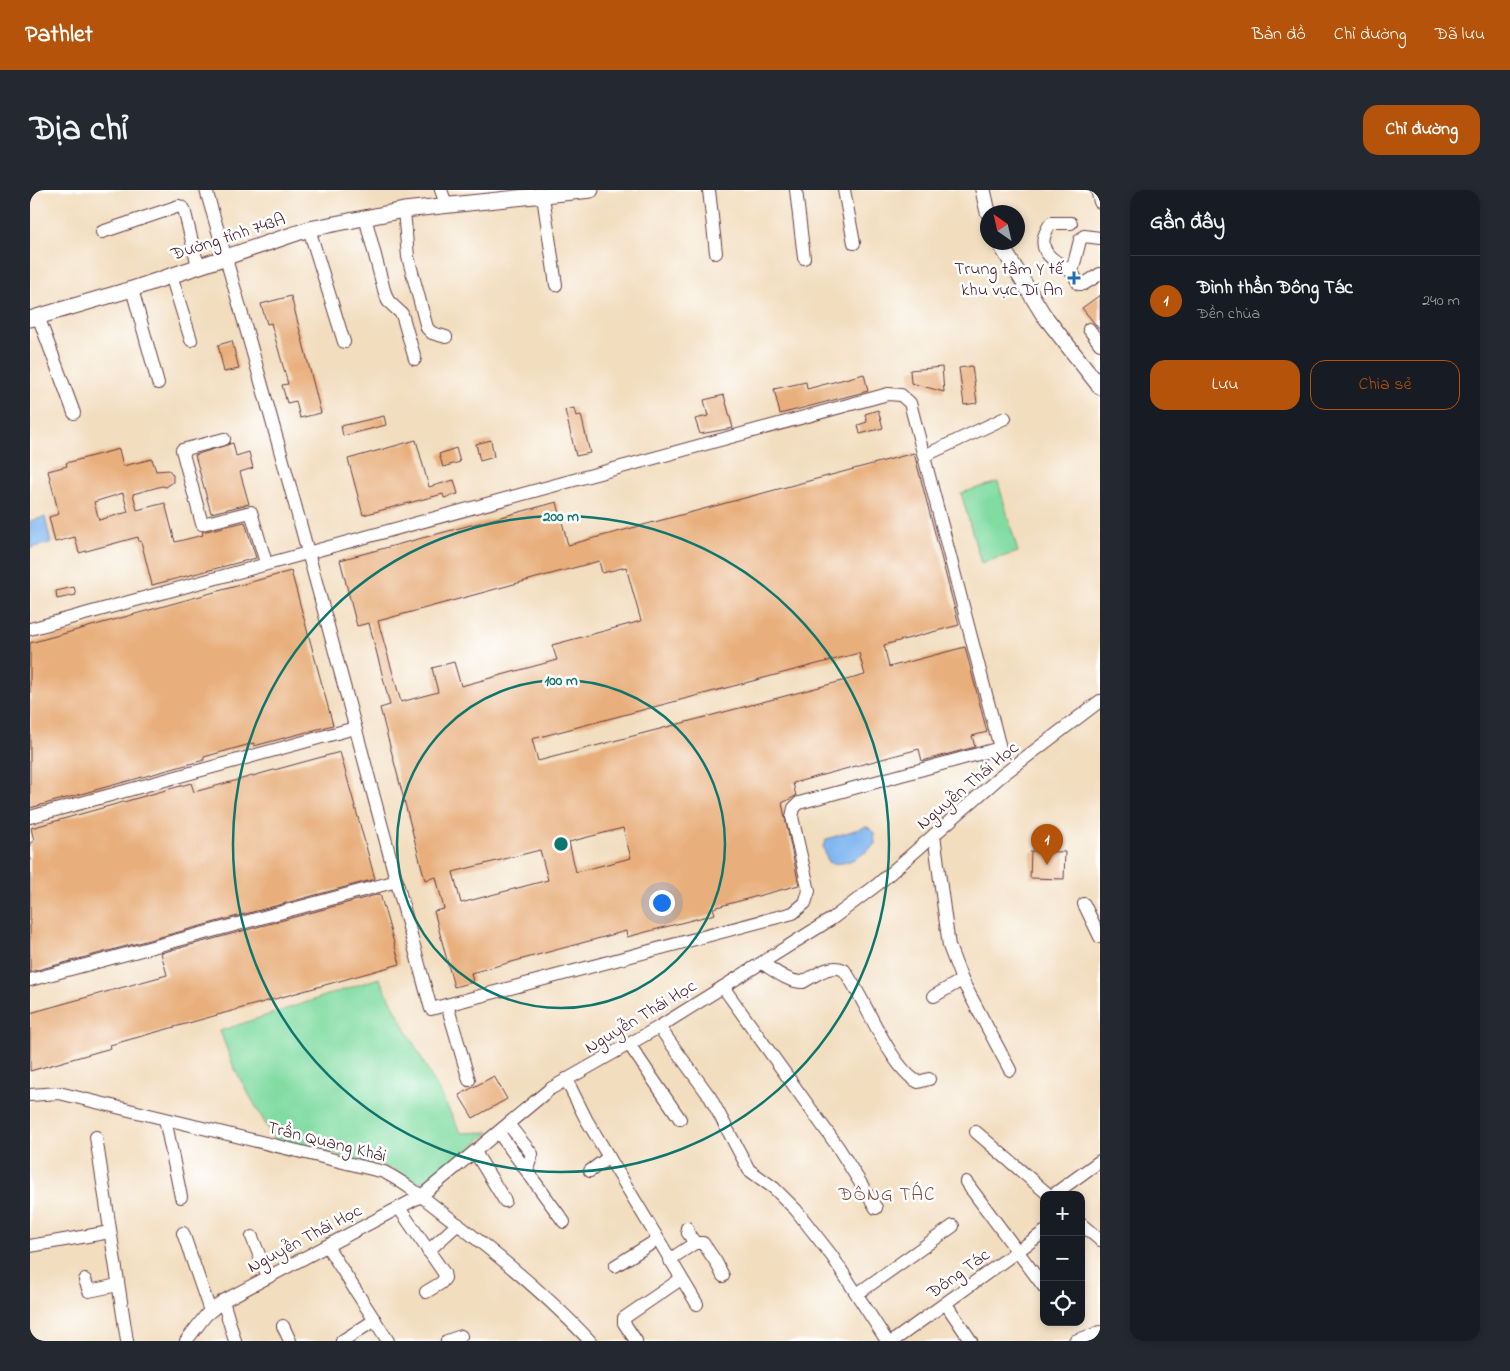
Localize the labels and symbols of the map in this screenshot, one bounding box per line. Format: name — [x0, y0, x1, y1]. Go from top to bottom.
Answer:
north arrow — [980, 205, 1025, 250]
street label: Đường tỉnh 743A — [167, 207, 289, 270]
place label: Trung tâm Y tế khu vực Dĩ An — [954, 257, 1065, 304]
marker: Trung tâm Y tế khu vực Dĩ An — [1067, 271, 1081, 285]
text: 200 m — [542, 506, 579, 528]
text: 100 m — [544, 670, 578, 692]
street label: Nguyễn Thái Học — [912, 736, 1026, 838]
pin: 1 — [1031, 824, 1063, 865]
centre of rings — [552, 835, 570, 853]
your location — [649, 890, 675, 916]
street label: Nguyễn Thái Học — [580, 974, 702, 1062]
street label: Trần Quang Khải — [264, 1116, 389, 1171]
district label: ĐÔNG TÁC — [838, 1181, 935, 1209]
street label: Nguyễn Thái Học — [243, 1199, 367, 1282]
street label: Đông Tác — [922, 1243, 996, 1308]

